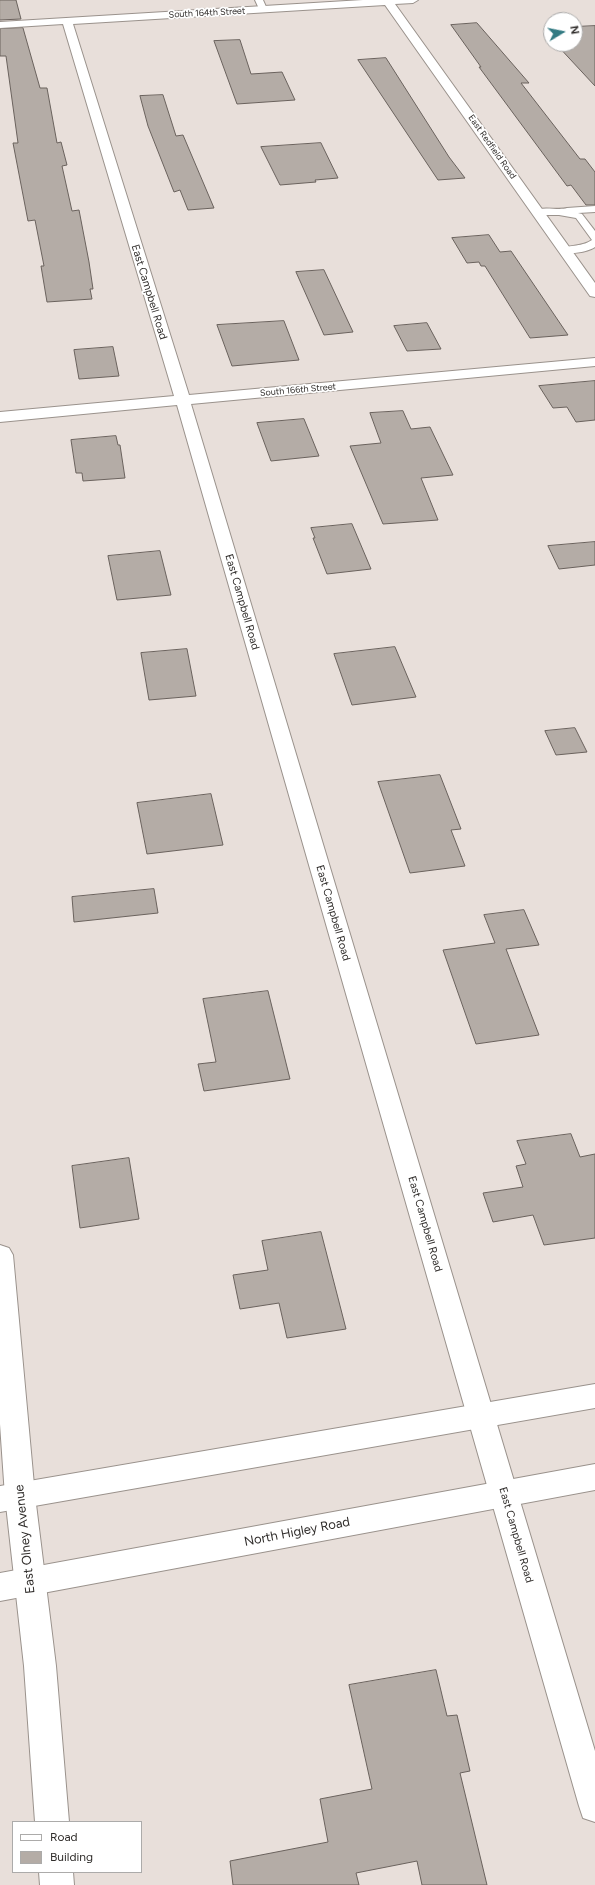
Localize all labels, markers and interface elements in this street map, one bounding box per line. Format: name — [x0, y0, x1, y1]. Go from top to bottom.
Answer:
street label: South 164th Street — [168, 6, 246, 20]
north arrow — [543, 12, 583, 52]
text: N — [567, 25, 581, 35]
street label: East Redfield Road — [466, 113, 518, 181]
street label: East Campbell Road — [128, 243, 170, 341]
street label: South 166th Street — [260, 381, 336, 399]
street label: East Campbell Road — [222, 553, 262, 651]
street label: East Campbell Road — [313, 864, 353, 962]
street label: East Campbell Road — [405, 1175, 445, 1273]
street label: East Olney Avenue — [12, 1484, 38, 1594]
street label: East Campbell Road — [496, 1486, 536, 1584]
street label: North Higley Road — [243, 1514, 351, 1550]
legend — [12, 1821, 142, 1873]
text: Road — [50, 1830, 78, 1844]
text: Building — [50, 1850, 93, 1864]

